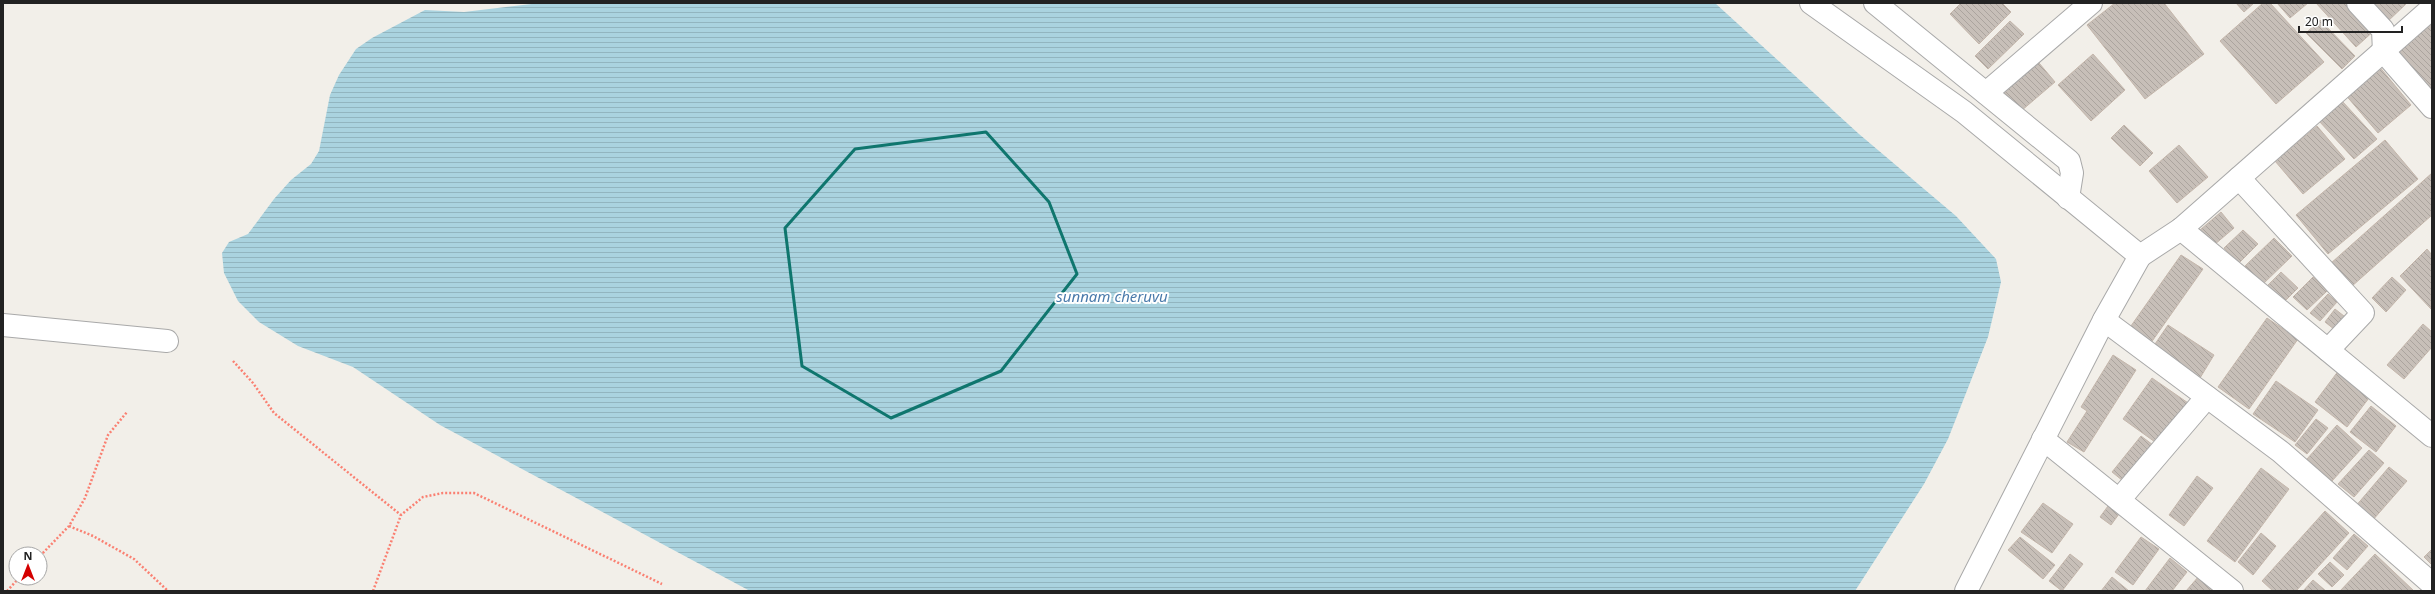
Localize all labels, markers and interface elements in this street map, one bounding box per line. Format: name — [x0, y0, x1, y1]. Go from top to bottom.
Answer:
scale bar — [2299, 8, 2402, 34]
text: 20 m — [2305, 13, 2333, 30]
water label: sunnam cheruvu — [1056, 286, 1168, 306]
north arrow — [8, 546, 48, 586]
text: N — [24, 548, 32, 563]

